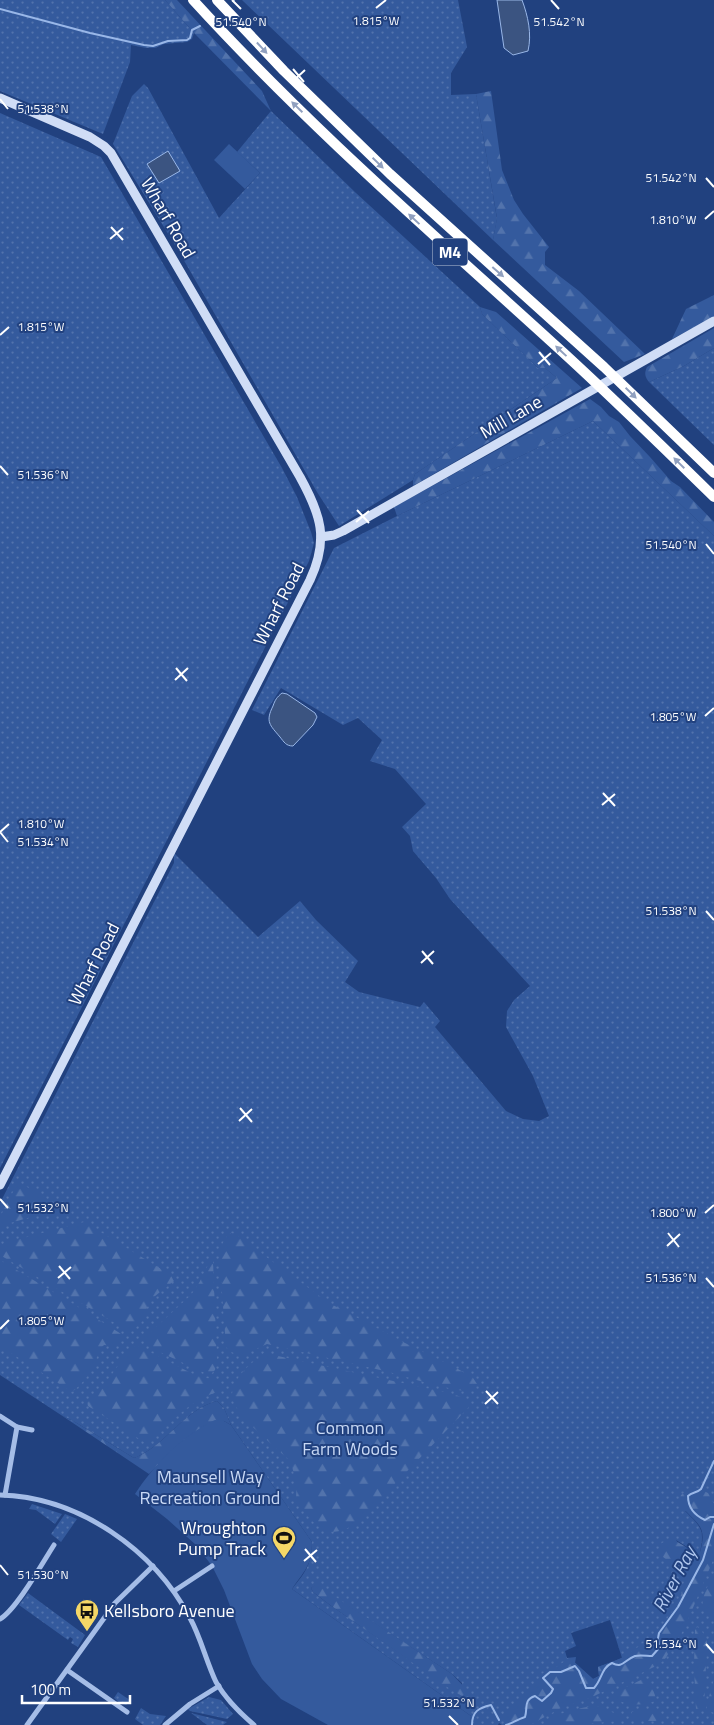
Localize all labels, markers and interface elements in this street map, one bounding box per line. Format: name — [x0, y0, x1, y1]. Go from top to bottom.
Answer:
text: 1.815°W — [353, 11, 400, 30]
text: 51.540°N — [215, 12, 267, 31]
text: 51.542°N — [533, 12, 585, 31]
one-way arrow — [256, 42, 268, 54]
text: 51.538°N — [17, 99, 69, 118]
one-way arrow — [291, 101, 303, 113]
one-way arrow — [372, 157, 384, 169]
text: 51.542°N — [645, 168, 697, 187]
street label: Wharf Road — [134, 172, 203, 263]
text: 1.810°W — [650, 210, 697, 229]
one-way arrow — [409, 213, 421, 225]
road number: M4 — [432, 238, 468, 266]
one-way arrow — [491, 266, 503, 278]
text: 1.815°W — [18, 317, 65, 336]
one-way arrow — [556, 345, 568, 357]
one-way arrow — [625, 387, 637, 399]
street label: Mill Lane — [475, 388, 547, 445]
one-way arrow — [674, 457, 686, 469]
text: 51.536°N — [17, 465, 69, 484]
text: 51.540°N — [645, 535, 697, 554]
street label: Wharf Road — [246, 558, 311, 650]
text: 1.805°W — [650, 707, 697, 726]
text: 1.810°W — [18, 814, 65, 833]
text: 51.534°N — [17, 832, 69, 851]
text: 51.538°N — [645, 901, 697, 920]
street label: Wharf Road — [61, 918, 126, 1010]
text: 51.532°N — [17, 1198, 69, 1217]
text: 1.800°W — [650, 1203, 697, 1222]
text: 51.536°N — [645, 1268, 697, 1287]
text: 1.805°W — [18, 1311, 65, 1330]
park label: Common Farm Woods — [302, 1414, 398, 1462]
park label: Maunsell Way Recreation Ground — [140, 1463, 280, 1511]
place label: Wroughton Pump Track — [178, 1514, 266, 1562]
sports icon: Wroughton Pump Track — [271, 1525, 297, 1559]
water label: River Ray — [644, 1539, 704, 1617]
text: 51.530°N — [17, 1565, 69, 1584]
place label: Kellsboro Avenue — [104, 1597, 235, 1624]
bus stop icon: Kellsboro Avenue — [74, 1598, 100, 1632]
text: 51.534°N — [645, 1634, 697, 1653]
scale bar — [22, 1672, 130, 1704]
text: 100 m — [30, 1678, 71, 1701]
text: 51.532°N — [423, 1693, 475, 1712]

